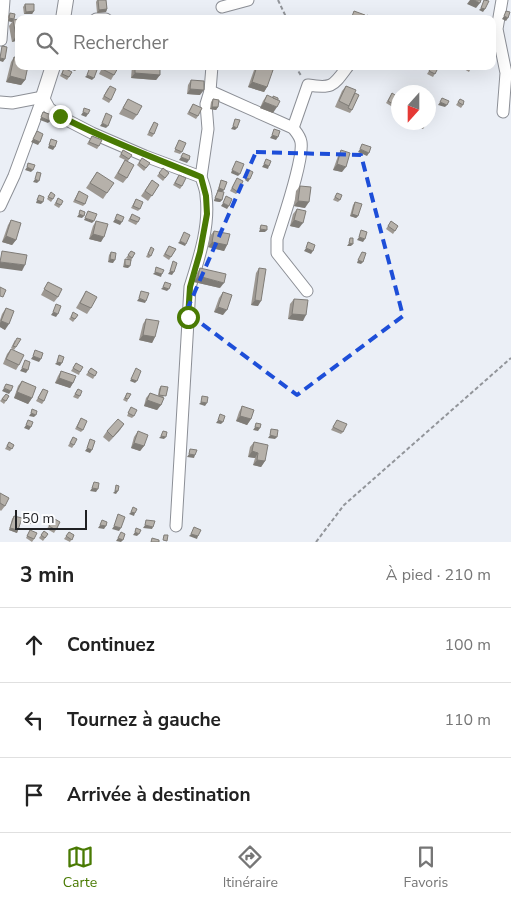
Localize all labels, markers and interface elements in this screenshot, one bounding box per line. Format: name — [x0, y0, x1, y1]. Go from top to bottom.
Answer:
search box — [15, 15, 496, 70]
icon: search — [33, 29, 61, 57]
text: Rechercher — [73, 30, 168, 56]
north arrow — [391, 85, 436, 130]
route end — [49, 105, 72, 128]
route start — [177, 306, 200, 329]
scale bar — [15, 507, 88, 530]
text: 50 m — [22, 509, 54, 528]
text: 3 min — [20, 561, 74, 589]
text: À pied · 210 m — [386, 564, 491, 586]
icon: ahead — [20, 631, 48, 659]
text: Continuez — [67, 632, 155, 658]
text: 100 m — [444, 634, 491, 656]
icon: left — [20, 706, 48, 734]
text: Tournez à gauche — [67, 707, 221, 733]
text: 110 m — [444, 709, 491, 731]
icon: arrive — [20, 781, 48, 809]
text: Arrivée à destination — [67, 782, 251, 808]
tab: Carte — [63, 843, 97, 892]
tab: Itinéraire — [223, 843, 278, 892]
tab: Favoris — [404, 843, 448, 892]

